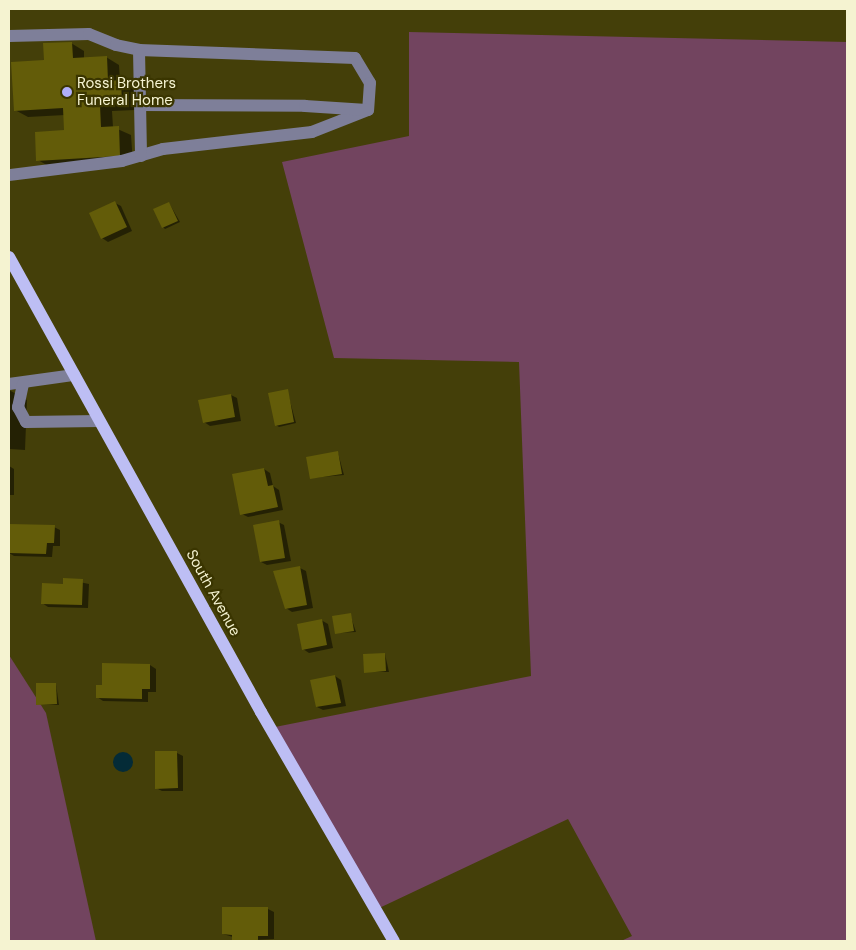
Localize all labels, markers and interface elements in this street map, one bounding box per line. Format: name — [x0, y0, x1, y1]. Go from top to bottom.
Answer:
place label: Rossi Brothers Funeral Home — [77, 74, 176, 109]
marker: Rossi Brothers Funeral Home — [61, 86, 73, 98]
street label: South Avenue — [182, 547, 244, 639]

